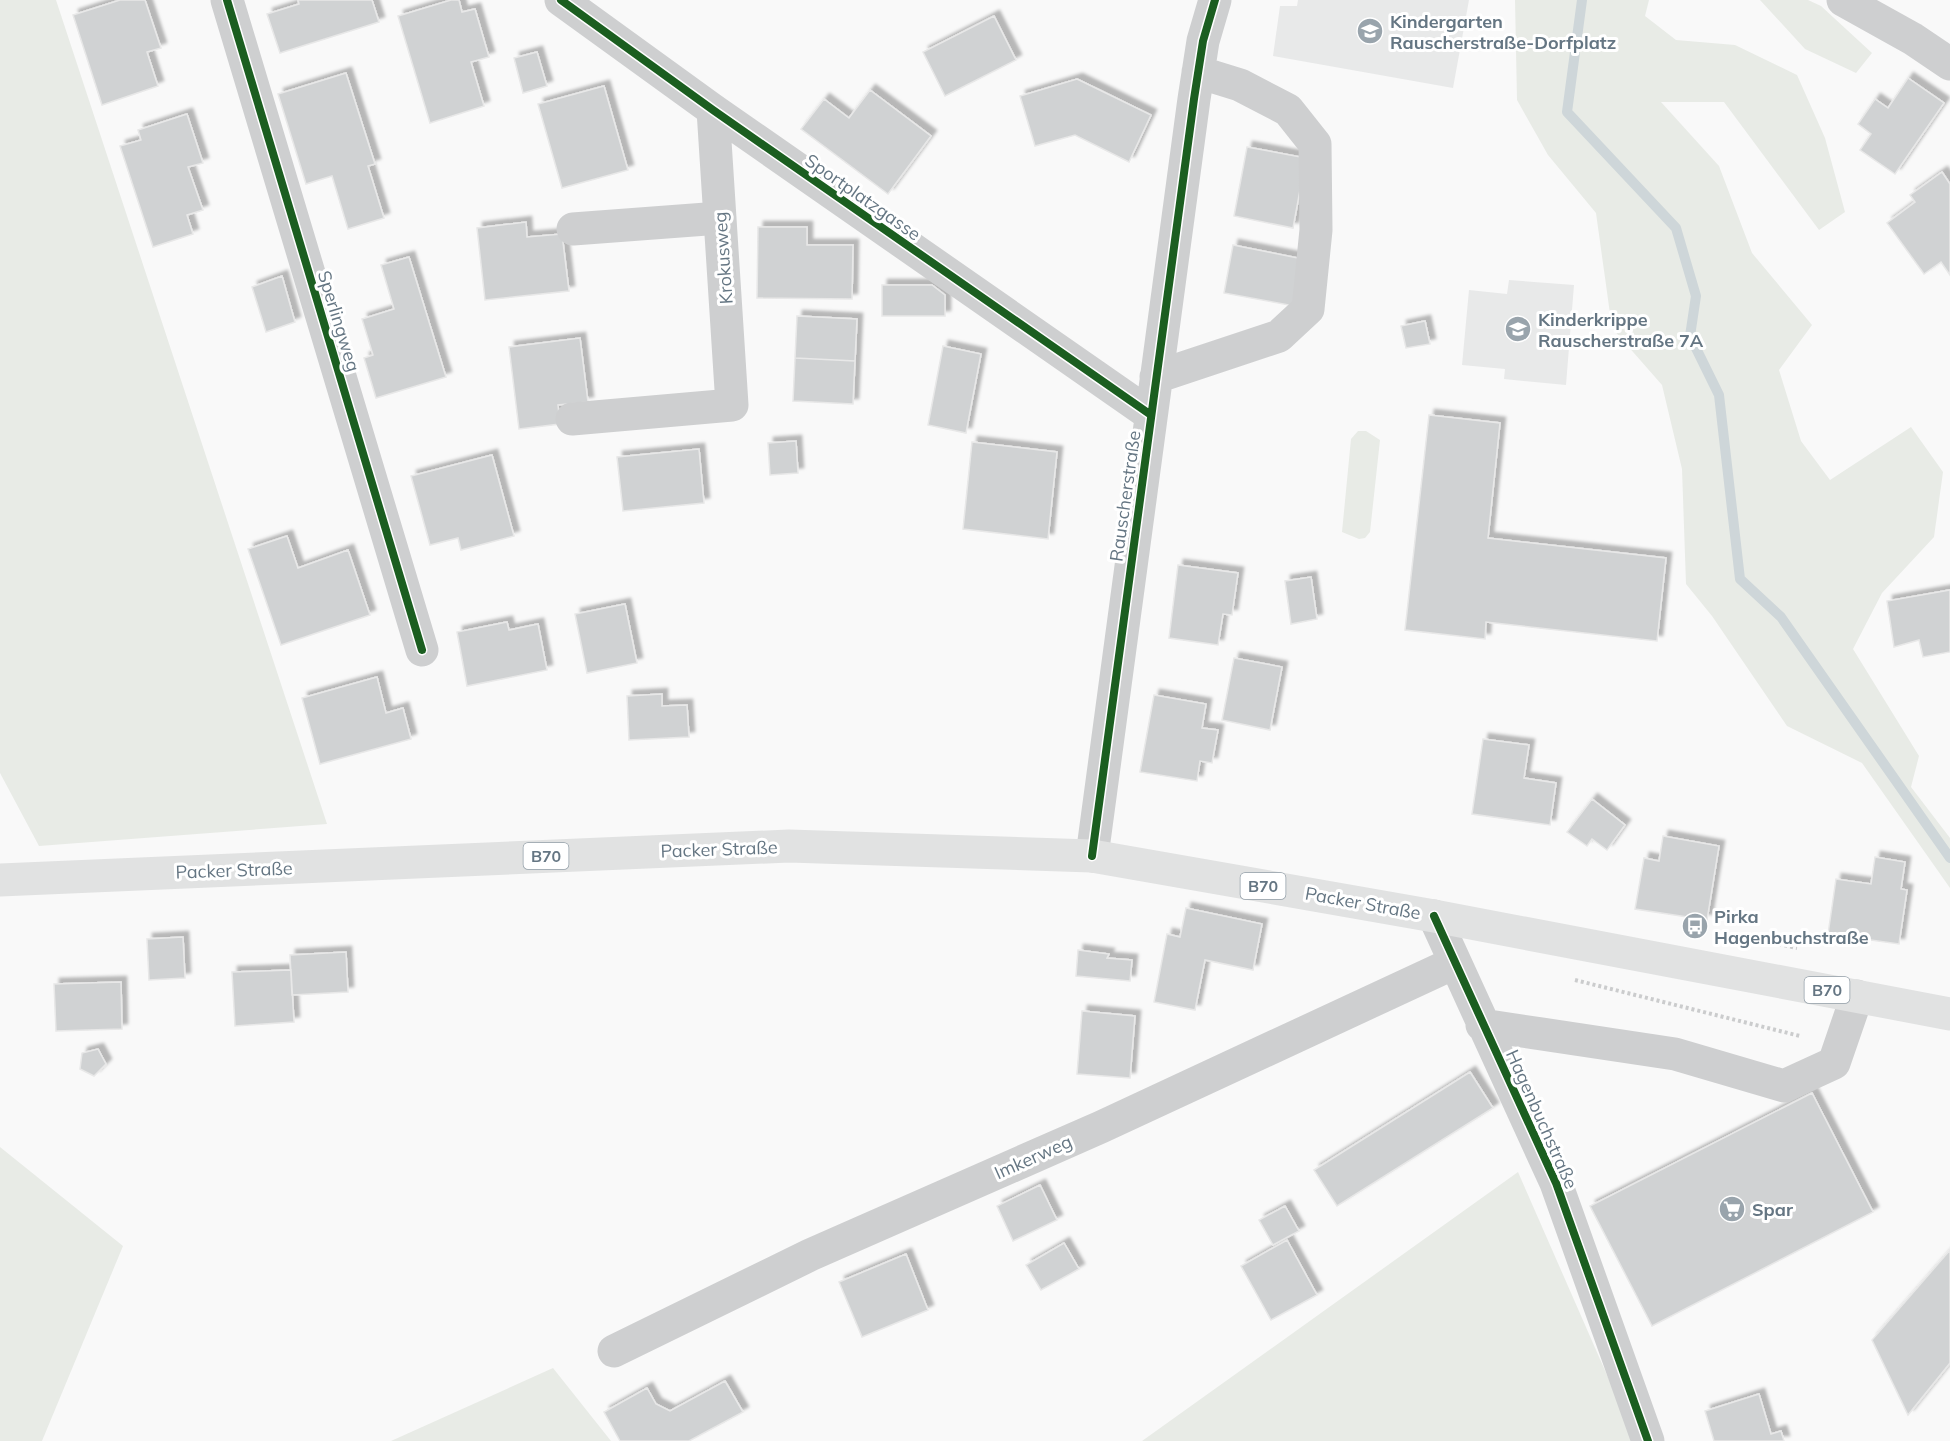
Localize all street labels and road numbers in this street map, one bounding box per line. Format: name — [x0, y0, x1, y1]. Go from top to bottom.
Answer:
street label: Sportplatzgasse — [801, 149, 925, 245]
street label: Krokusweg — [708, 211, 738, 305]
street label: Sperlingweg — [313, 268, 365, 374]
street label: Rauscherstraße — [1104, 429, 1146, 563]
street label: Packer Straße — [660, 835, 778, 863]
road number: B70 — [524, 843, 568, 869]
street label: Packer Straße — [175, 856, 293, 884]
road number: B70 — [1240, 873, 1286, 899]
street label: Packer Straße — [1303, 882, 1423, 924]
road number: B70 — [1804, 977, 1850, 1003]
street label: Hagenbuchstraße — [1501, 1046, 1583, 1192]
street label: Imkerweg — [991, 1130, 1075, 1184]

